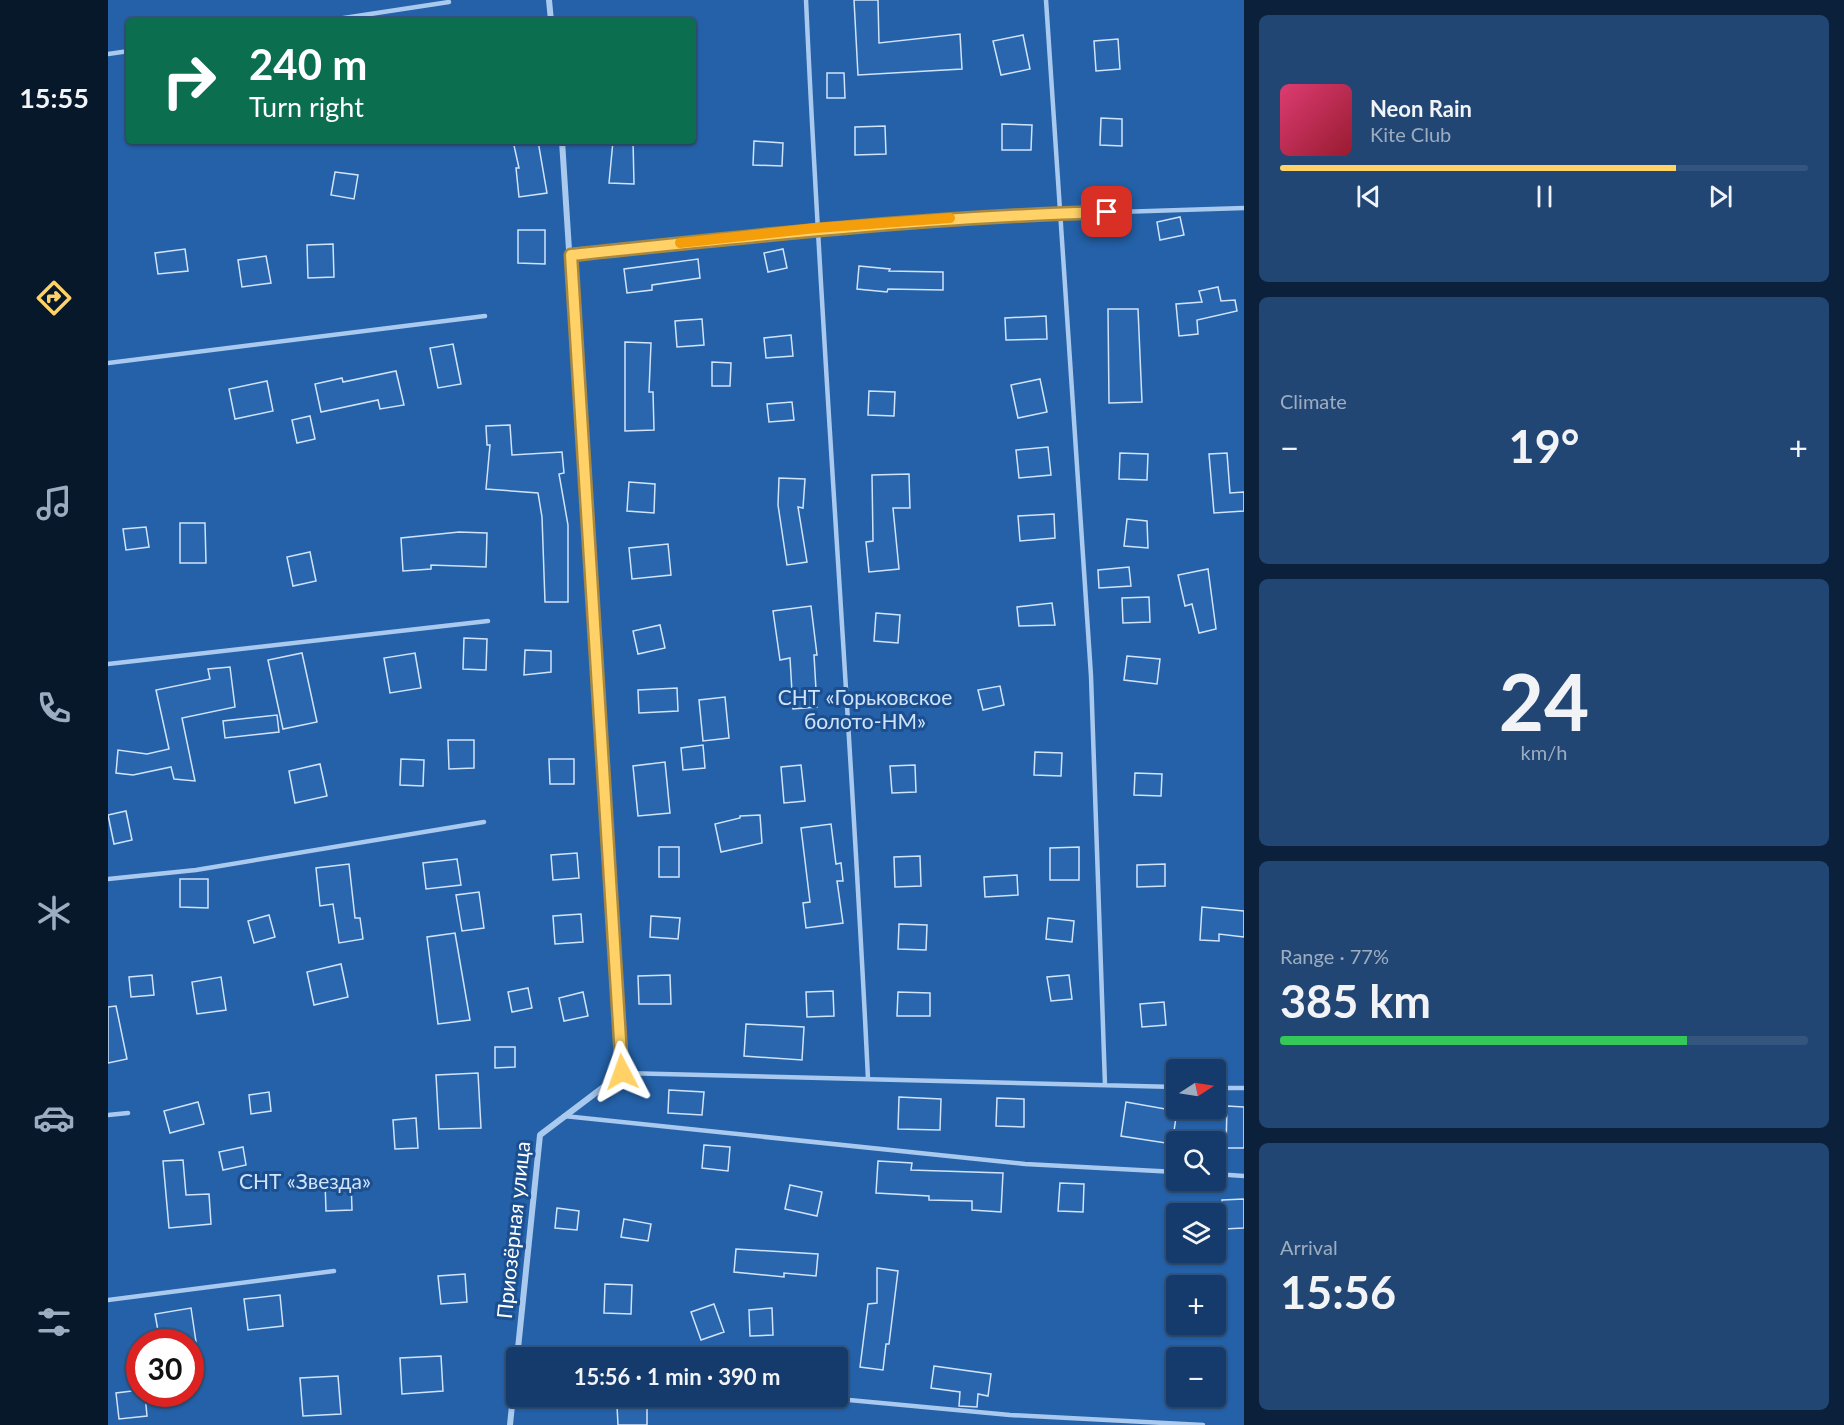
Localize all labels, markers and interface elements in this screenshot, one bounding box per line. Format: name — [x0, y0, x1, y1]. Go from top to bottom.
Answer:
text: 240 m — [249, 39, 367, 89]
icon: right — [150, 42, 228, 120]
text: 15:55 — [19, 81, 89, 114]
text: Turn right — [249, 90, 364, 123]
text: Neon Rain — [1370, 95, 1472, 122]
text: Kite Club — [1370, 122, 1451, 146]
icon: previous — [1352, 180, 1385, 213]
icon: pause — [1528, 180, 1561, 213]
icon: next — [1704, 180, 1737, 213]
pin — [1081, 186, 1132, 237]
icon: arrive — [1090, 195, 1123, 228]
icon: directions — [33, 277, 75, 319]
text: Climate — [1280, 389, 1347, 413]
text: 19° — [1509, 419, 1579, 473]
text: − — [1280, 427, 1299, 467]
text: + — [1789, 427, 1808, 467]
icon: music — [33, 482, 75, 524]
text: 24 — [1499, 654, 1589, 748]
park label: СНТ «Горьковское болото-НМ» — [778, 684, 952, 733]
icon: phone — [33, 687, 75, 729]
text: km/h — [1521, 740, 1567, 764]
icon: climate — [33, 892, 75, 934]
text: Range · 77% — [1280, 944, 1389, 968]
text: 385 km — [1280, 974, 1431, 1028]
position arrow — [590, 1040, 654, 1104]
north arrow — [1166, 1059, 1226, 1119]
map controls — [1166, 1059, 1226, 1407]
icon: car — [33, 1097, 75, 1139]
button: search — [1166, 1131, 1226, 1191]
street label: Приозёрная улица — [491, 1140, 534, 1320]
park label: СНТ «Звезда» — [239, 1168, 371, 1193]
button: layers — [1166, 1203, 1226, 1263]
text: Arrival — [1280, 1235, 1338, 1259]
text: 15:56 — [1280, 1265, 1396, 1319]
button: + — [1166, 1275, 1226, 1335]
icon: filters — [33, 1301, 75, 1343]
speed limit sign: 30 — [126, 1329, 204, 1407]
button: − — [1166, 1347, 1226, 1407]
text: 15:56 · 1 min · 390 m — [574, 1363, 780, 1390]

